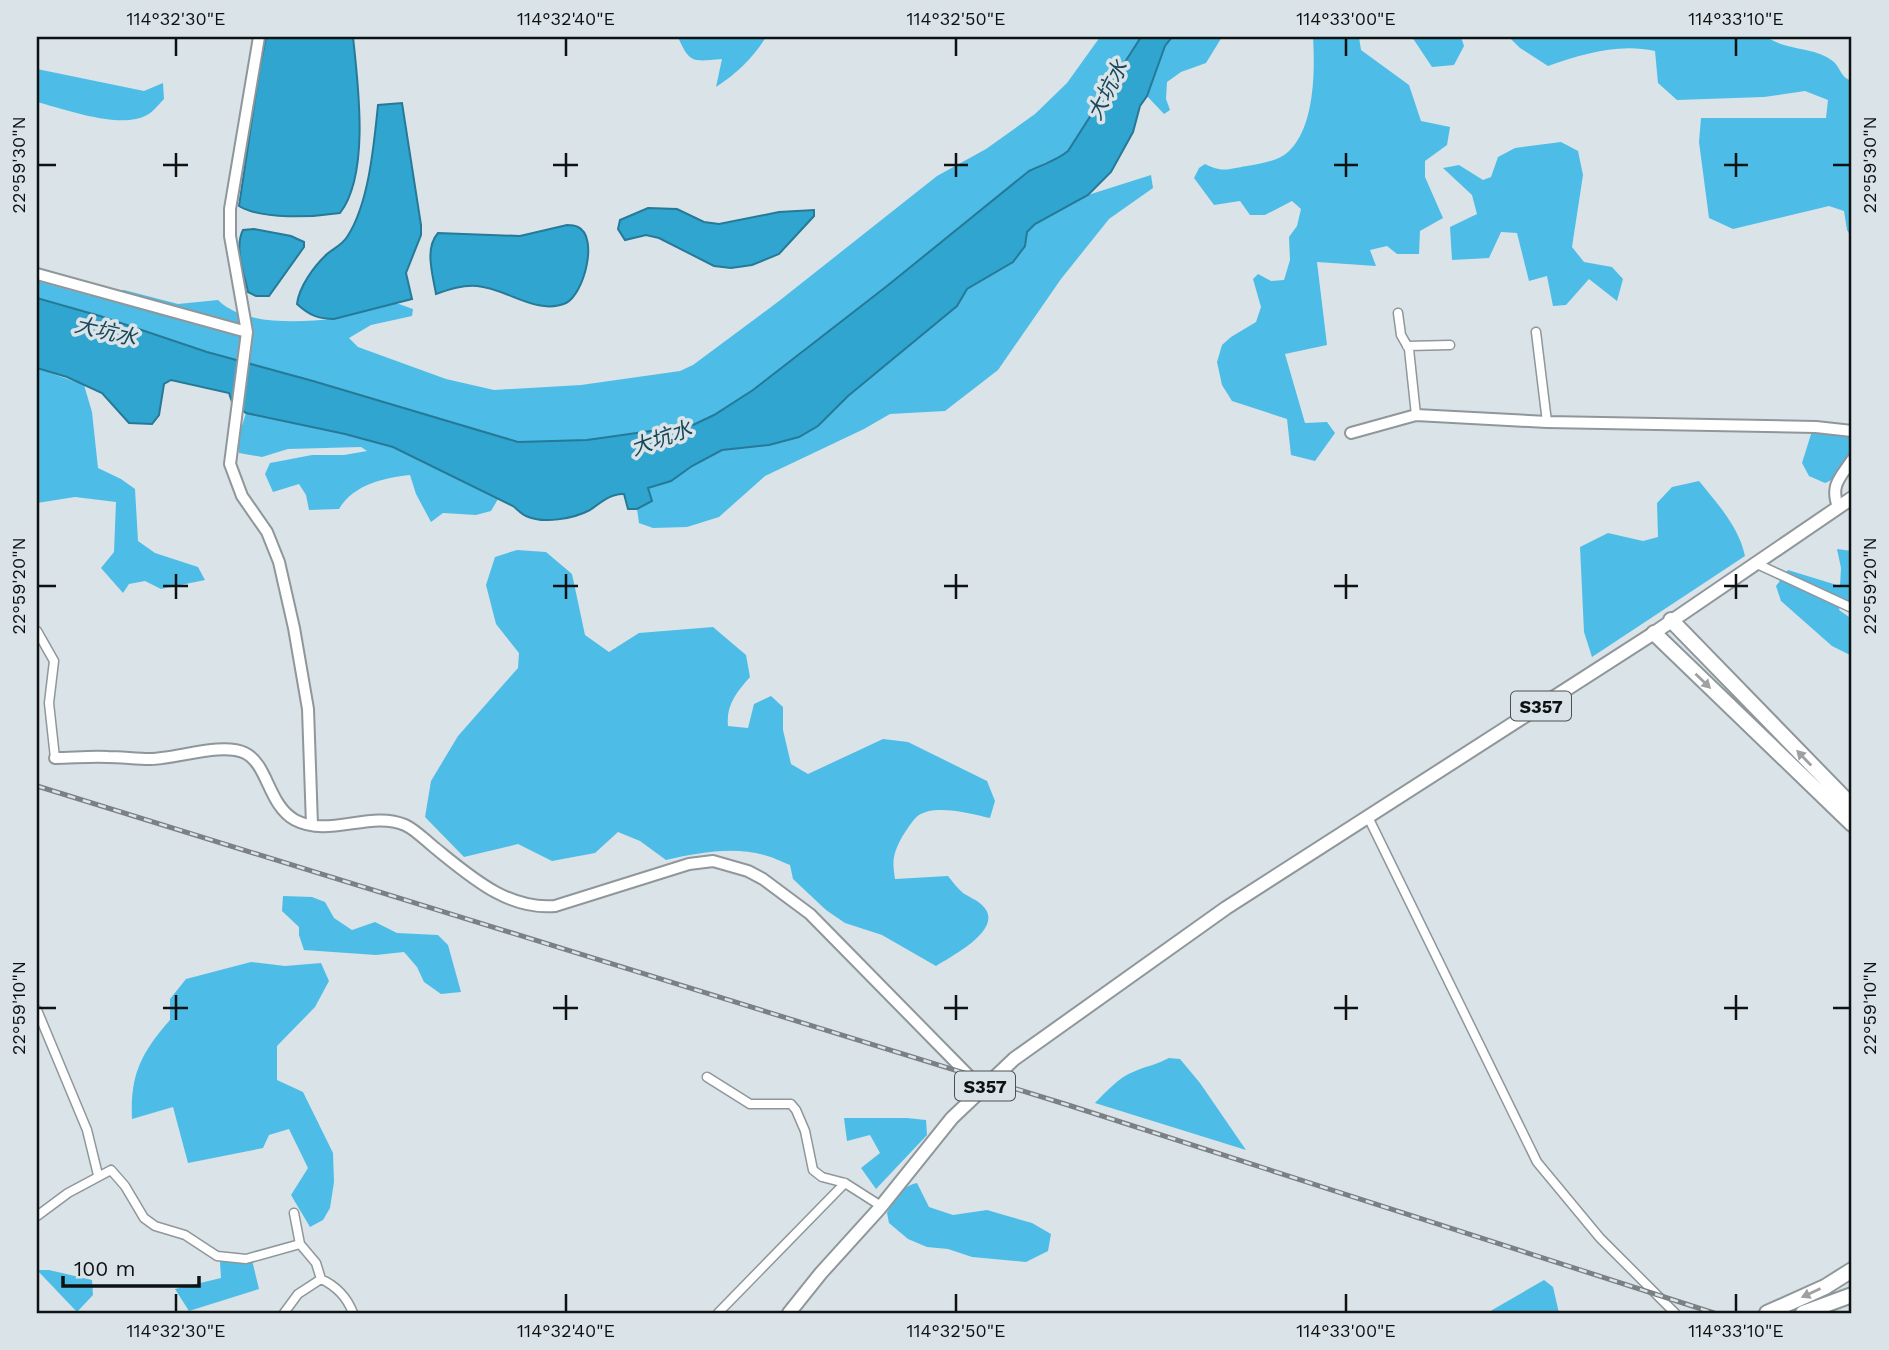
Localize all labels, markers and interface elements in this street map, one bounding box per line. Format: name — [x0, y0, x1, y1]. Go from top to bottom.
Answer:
text: 114°32'30"E — [127, 8, 225, 29]
text: 114°32'40"E — [517, 8, 615, 29]
text: 114°32'50"E — [907, 8, 1005, 29]
text: 114°33'00"E — [1296, 8, 1396, 29]
text: 114°33'10"E — [1688, 8, 1784, 29]
water label: 大坑水 — [1082, 55, 1133, 124]
text: 22°59'30"N — [8, 116, 29, 214]
text: 22°59'30"N — [1859, 116, 1880, 214]
water label: 大坑水 — [72, 312, 140, 350]
water label: 大坑水 — [627, 415, 696, 461]
text: 22°59'20"N — [8, 537, 29, 635]
text: 22°59'20"N — [1859, 537, 1880, 635]
one-way arrow — [1694, 672, 1711, 688]
road number: S357 — [1511, 692, 1571, 720]
one-way arrow — [1797, 750, 1813, 767]
text: 22°59'10"N — [8, 961, 29, 1055]
text: 22°59'10"N — [1859, 961, 1880, 1055]
road number: S357 — [955, 1072, 1015, 1100]
scale bar — [63, 1245, 200, 1289]
text: 100 m — [74, 1256, 136, 1281]
one-way arrow — [1801, 1287, 1821, 1299]
text: 114°32'30"E — [127, 1320, 225, 1341]
text: 114°32'40"E — [517, 1320, 615, 1341]
text: 114°32'50"E — [907, 1320, 1005, 1341]
text: 114°33'00"E — [1296, 1320, 1396, 1341]
text: 114°33'10"E — [1688, 1320, 1784, 1341]

